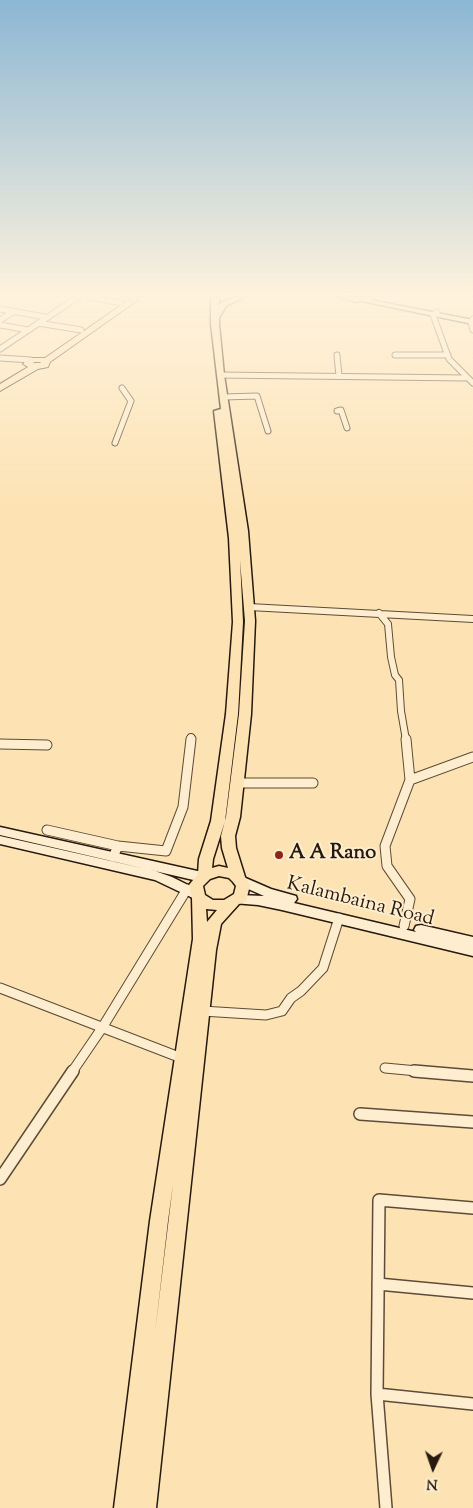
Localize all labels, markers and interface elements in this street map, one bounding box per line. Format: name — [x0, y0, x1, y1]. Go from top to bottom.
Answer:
place label: A A Rano — [289, 843, 376, 867]
marker: A A Rano — [273, 849, 285, 861]
street label: Kalambaina Road — [284, 873, 436, 933]
north arrow — [408, 1443, 458, 1493]
text: N — [426, 1473, 438, 1493]

